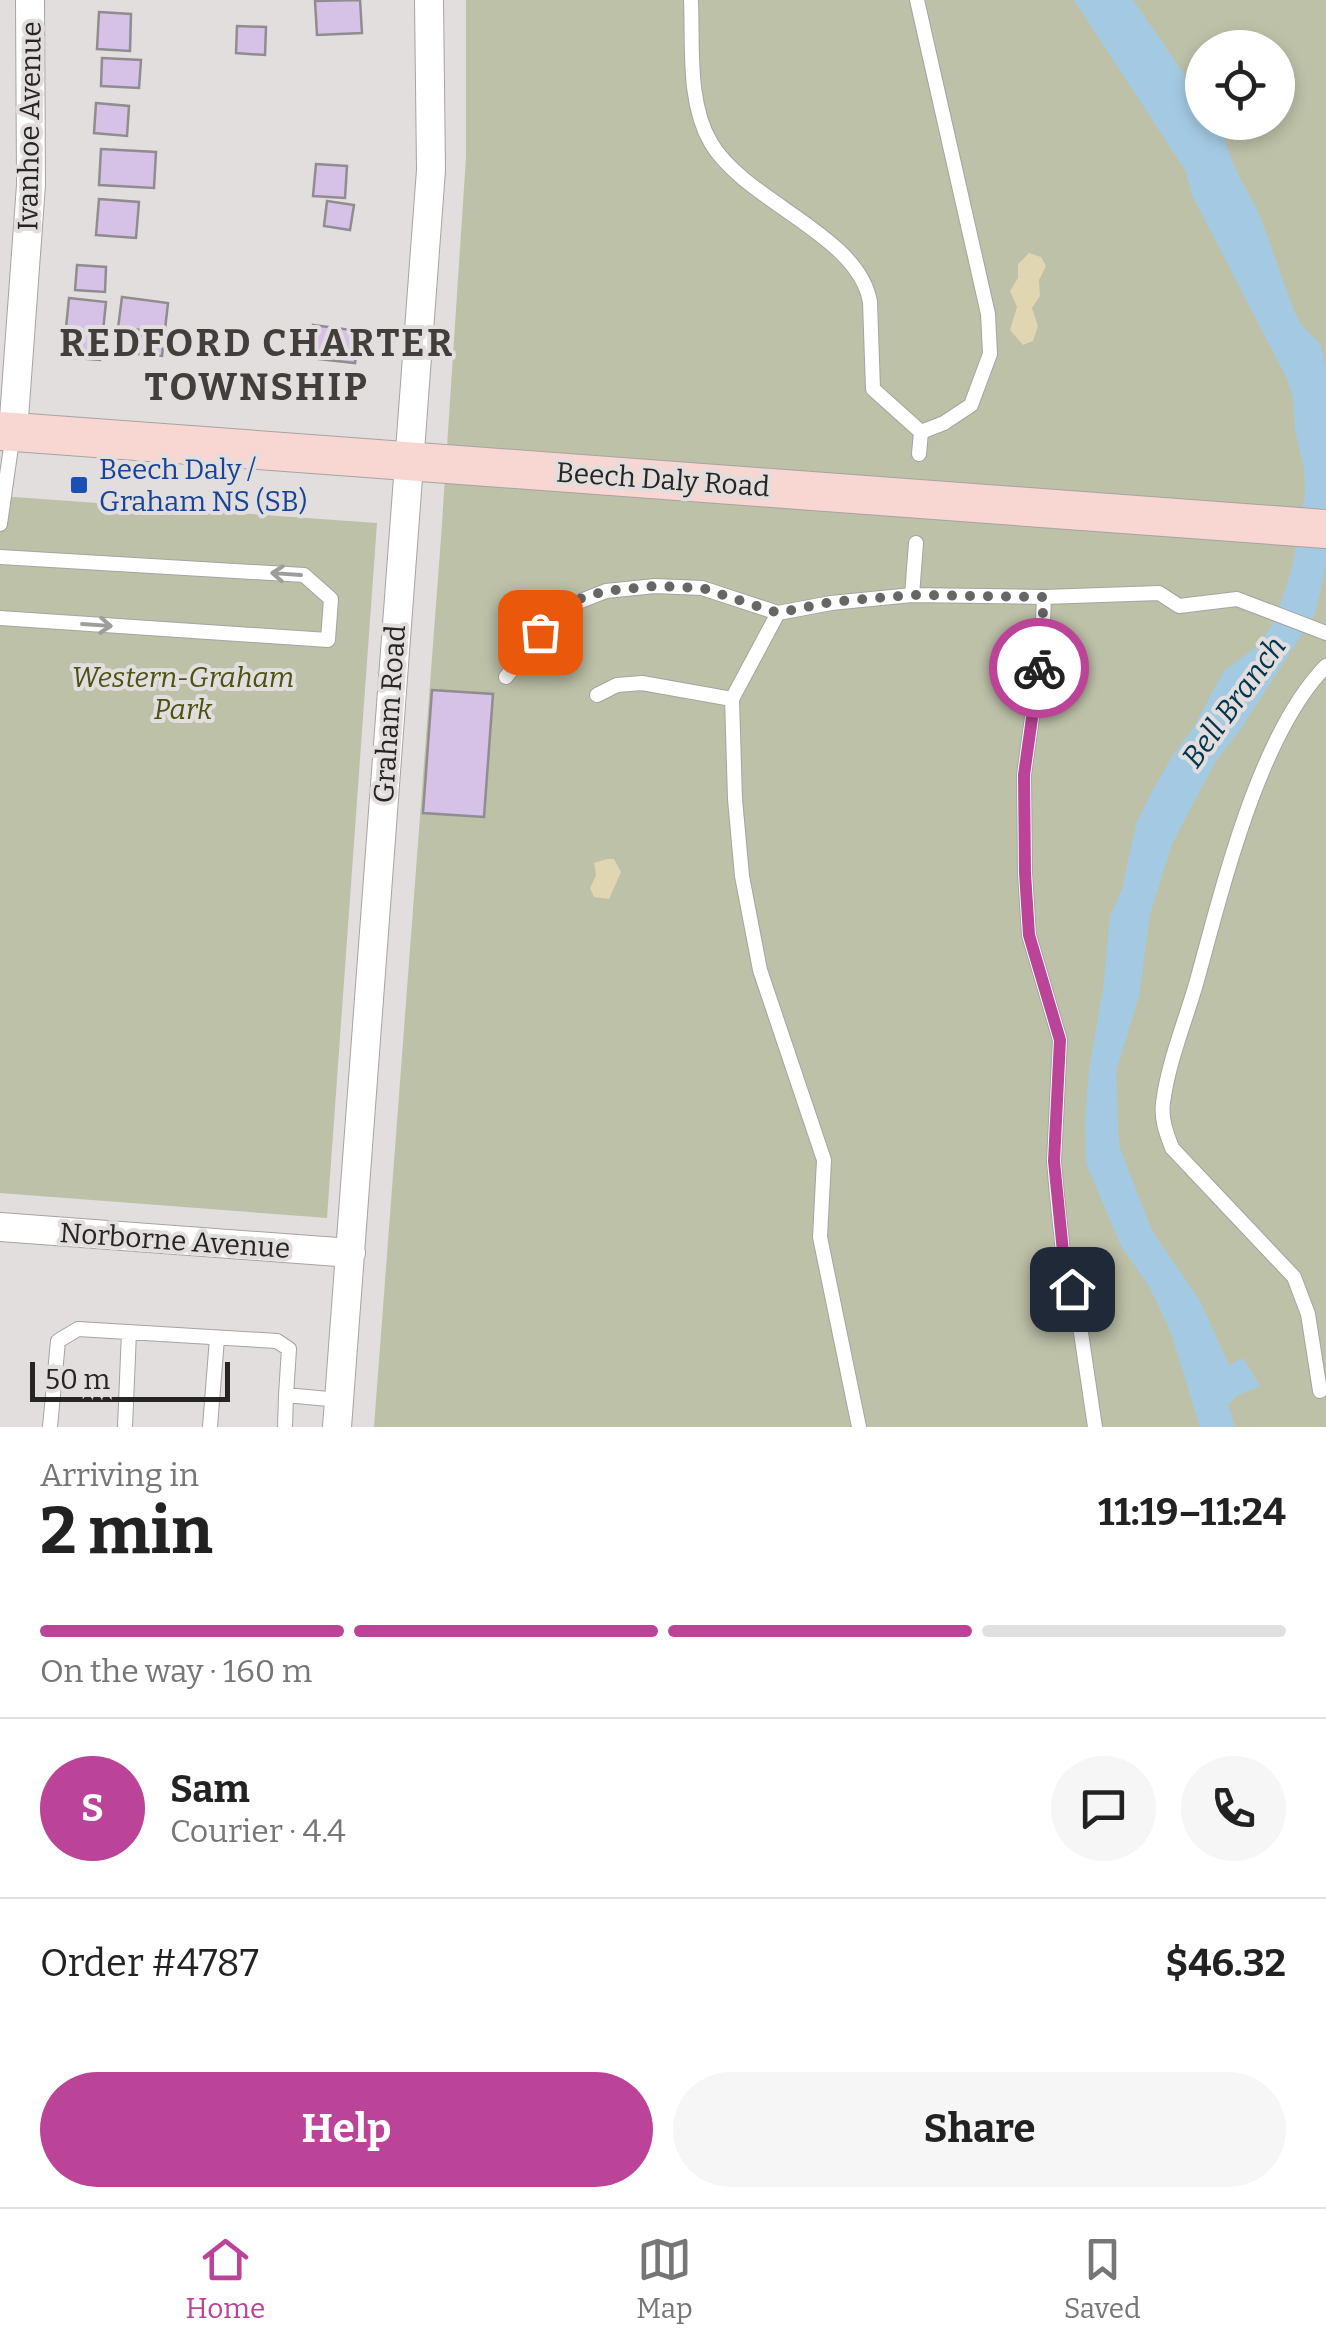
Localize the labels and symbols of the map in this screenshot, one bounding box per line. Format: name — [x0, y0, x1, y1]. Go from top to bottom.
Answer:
street label: Ivanhoe Avenue — [11, 21, 48, 231]
district label: REDFORD CHARTER TOWNSHIP — [59, 320, 455, 410]
place label: Beech Daly / Graham NS (SB) — [99, 453, 307, 518]
street label: Beech Daly Road — [555, 456, 771, 503]
marker: Beech Daly / Graham NS (SB) — [68, 474, 90, 496]
one-way arrow — [271, 565, 303, 584]
pin — [498, 590, 583, 675]
one-way arrow — [81, 616, 113, 635]
courier — [989, 618, 1089, 718]
street label: Graham Road — [367, 624, 412, 804]
water label: Bell Branch — [1174, 629, 1294, 775]
park label: Western-Graham Park — [72, 661, 294, 726]
street label: Norborne Avenue — [59, 1216, 291, 1265]
pin — [1030, 1247, 1115, 1332]
scale bar — [30, 1357, 230, 1402]

